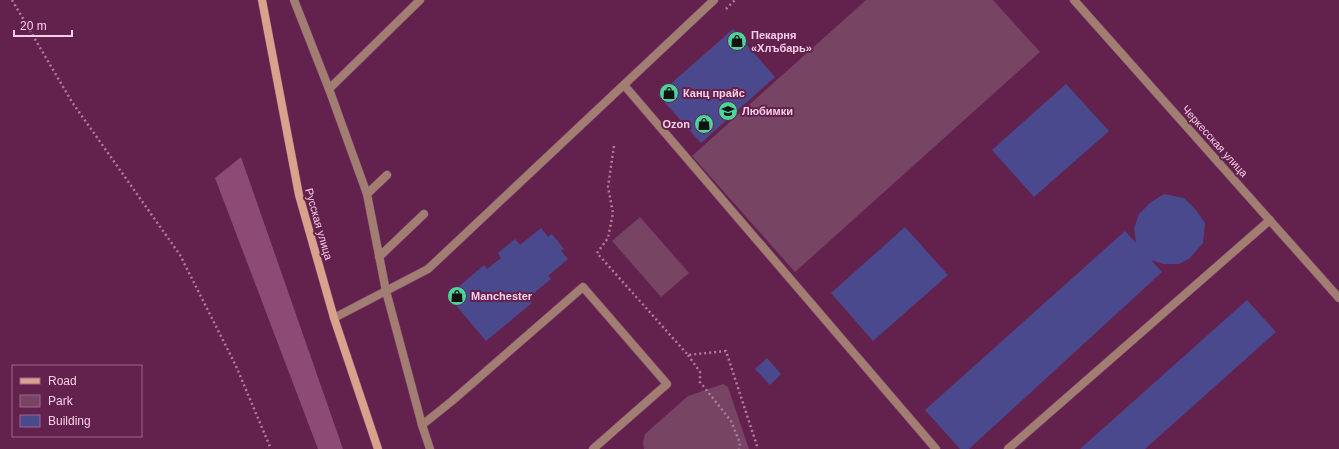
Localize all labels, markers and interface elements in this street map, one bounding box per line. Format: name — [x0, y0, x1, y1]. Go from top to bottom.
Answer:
scale bar — [14, 12, 72, 38]
text: 20 m — [20, 19, 47, 33]
place label: Пекарня «Хлъбарь» — [751, 29, 812, 54]
shop icon: Пекарня «Хлъбарь» — [726, 30, 748, 52]
shop icon: Канц прайс — [658, 82, 680, 104]
place label: Канц прайс — [683, 87, 745, 99]
school or university icon: Любимки — [717, 100, 739, 122]
street label: Черкесская улица — [1180, 103, 1251, 180]
place label: Любимки — [742, 105, 793, 117]
shop icon: Ozon — [693, 113, 715, 135]
place label: Ozon — [663, 118, 690, 130]
street label: Русская улица — [303, 187, 335, 262]
shop icon: Manchester — [446, 285, 468, 307]
place label: Manchester — [471, 290, 533, 302]
legend — [12, 365, 142, 437]
text: Road — [48, 374, 77, 388]
text: Park — [48, 394, 74, 408]
text: Building — [48, 414, 91, 428]

